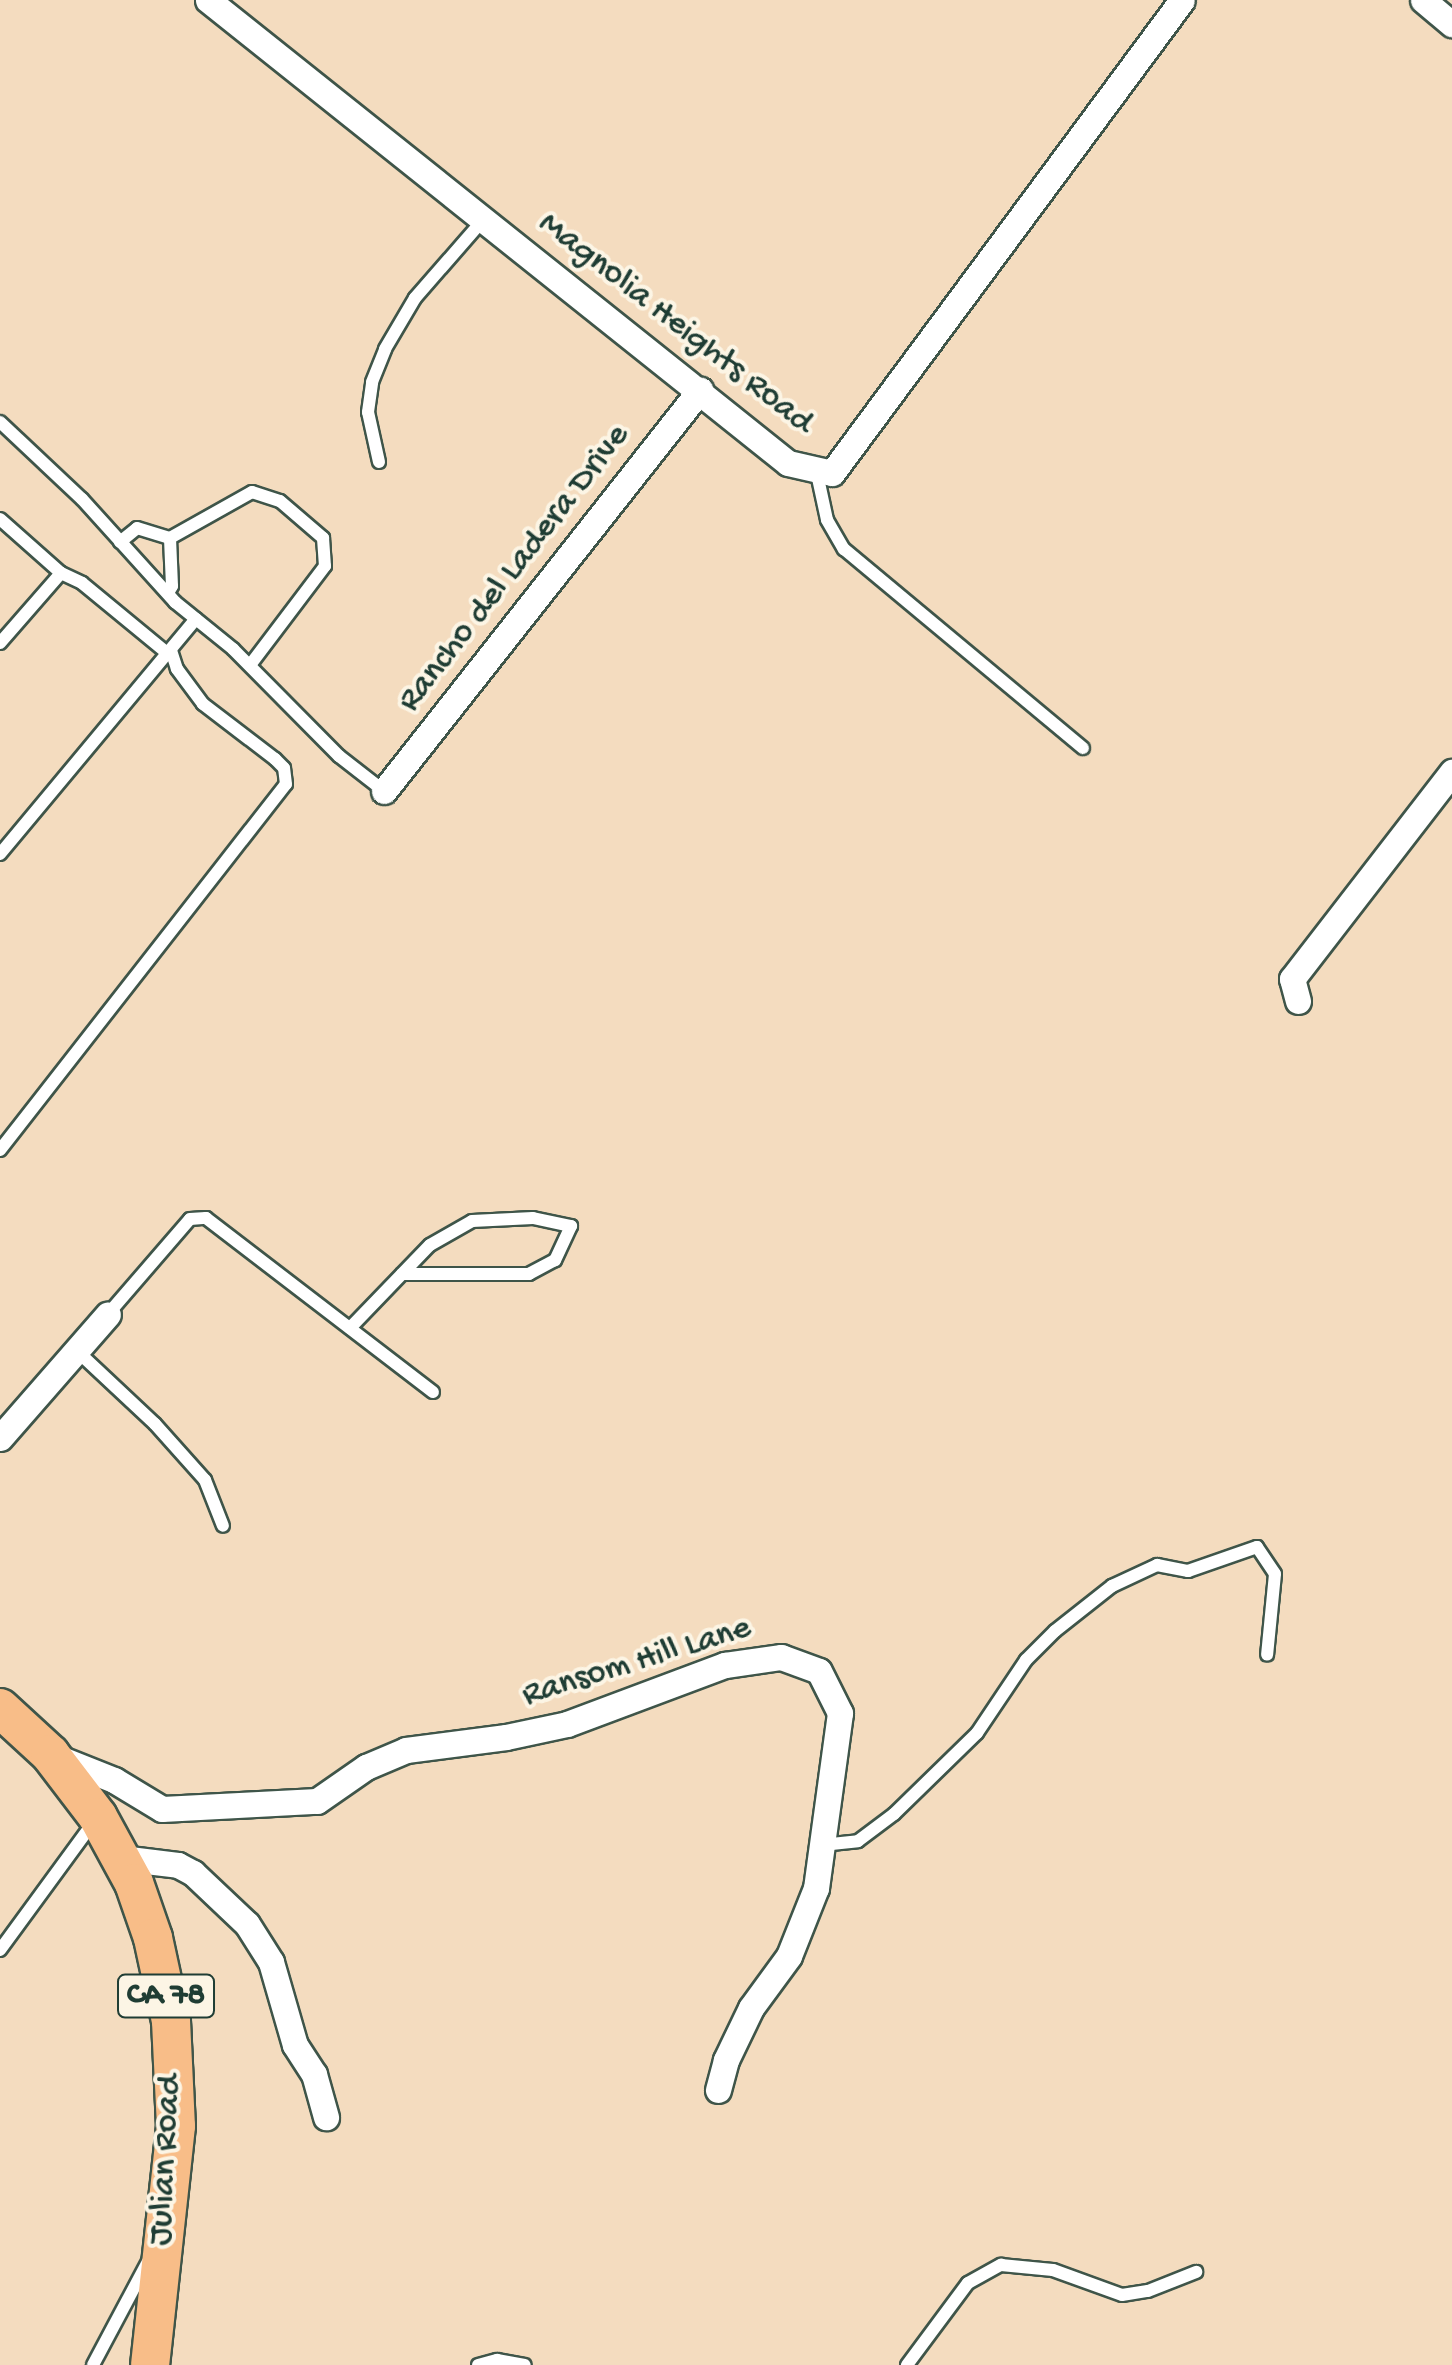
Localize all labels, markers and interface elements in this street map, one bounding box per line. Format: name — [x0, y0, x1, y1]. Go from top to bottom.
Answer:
street label: Magnolia Heights Road — [529, 204, 821, 444]
street label: Rancho del Ladera Drive — [390, 417, 640, 721]
street label: Ransom Hill Lane — [518, 1608, 756, 1718]
road number: CA 78 — [116, 1969, 216, 2023]
street label: Julian Road — [142, 2073, 192, 2247]

